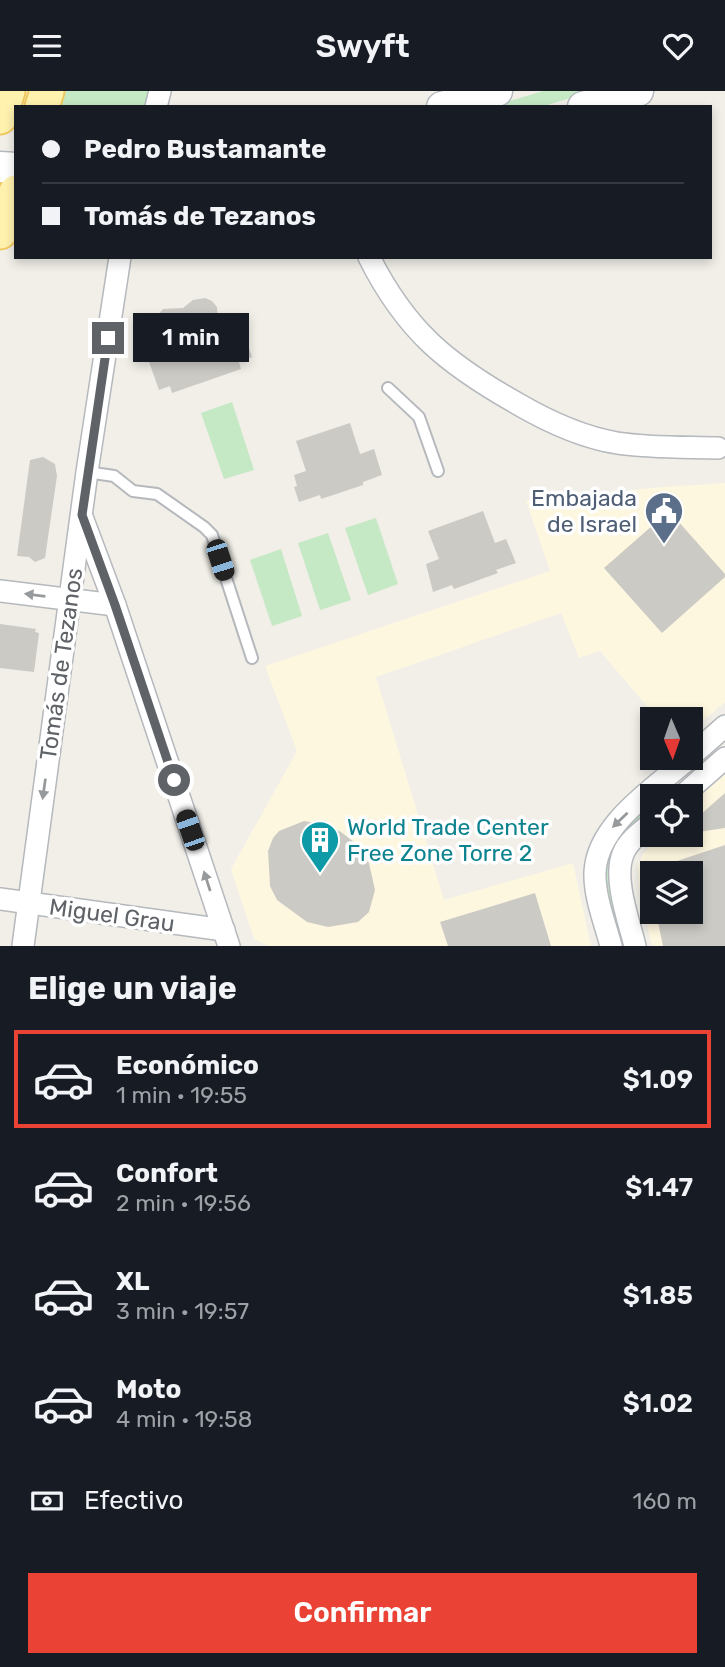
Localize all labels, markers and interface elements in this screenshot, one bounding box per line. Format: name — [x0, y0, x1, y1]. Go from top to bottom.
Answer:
icon: menu — [28, 27, 66, 65]
text: Swyft — [315, 27, 410, 65]
icon: heart — [659, 27, 697, 65]
text: Pedro Bustamante — [84, 134, 326, 165]
text: Tomás de Tezanos — [84, 201, 316, 232]
callout: 1 min — [132, 313, 248, 363]
route end — [92, 322, 124, 354]
text: 1 min — [162, 323, 220, 351]
place label: Embajada de Israel — [531, 484, 637, 538]
public building icon: Embajada de Israel — [643, 490, 685, 545]
car — [204, 537, 237, 583]
street label: Tomás de Tezanos — [34, 566, 88, 762]
one-way arrow — [24, 590, 46, 601]
north arrow — [640, 707, 704, 770]
map controls — [640, 707, 703, 924]
route start — [158, 764, 190, 796]
one-way arrow — [39, 778, 50, 800]
button: locate — [640, 784, 703, 847]
car — [174, 807, 207, 853]
one-way arrow — [612, 811, 629, 827]
place label: World Trade Center Free Zone Torre 2 — [347, 813, 549, 867]
building icon: World Trade Center Free Zone Torre 2 — [299, 819, 341, 874]
button: layers — [640, 861, 703, 924]
one-way arrow — [201, 871, 212, 892]
street label: Miguel Grau — [48, 892, 176, 938]
text: Elige un viaje — [28, 969, 237, 1007]
icon: car — [32, 1048, 95, 1111]
text: Económico — [116, 1050, 259, 1081]
text: $1.09 — [623, 1064, 693, 1095]
text: 1 min · 19:55 — [116, 1081, 247, 1109]
icon: car — [32, 1156, 95, 1219]
text: Confort — [116, 1158, 218, 1189]
text: $1.47 — [625, 1172, 693, 1203]
text: 2 min · 19:56 — [116, 1189, 251, 1217]
icon: car — [32, 1264, 95, 1327]
text: XL — [116, 1266, 149, 1297]
text: $1.85 — [623, 1280, 693, 1311]
text: 3 min · 19:57 — [116, 1297, 249, 1325]
icon: car — [32, 1372, 95, 1435]
text: Moto — [116, 1374, 181, 1405]
text: $1.02 — [623, 1388, 693, 1419]
text: 4 min · 19:58 — [116, 1405, 252, 1433]
icon: cash — [28, 1482, 66, 1520]
text: Efectivo — [84, 1485, 183, 1516]
text: 160 m — [633, 1487, 697, 1515]
button: Confirmar — [28, 1573, 697, 1653]

